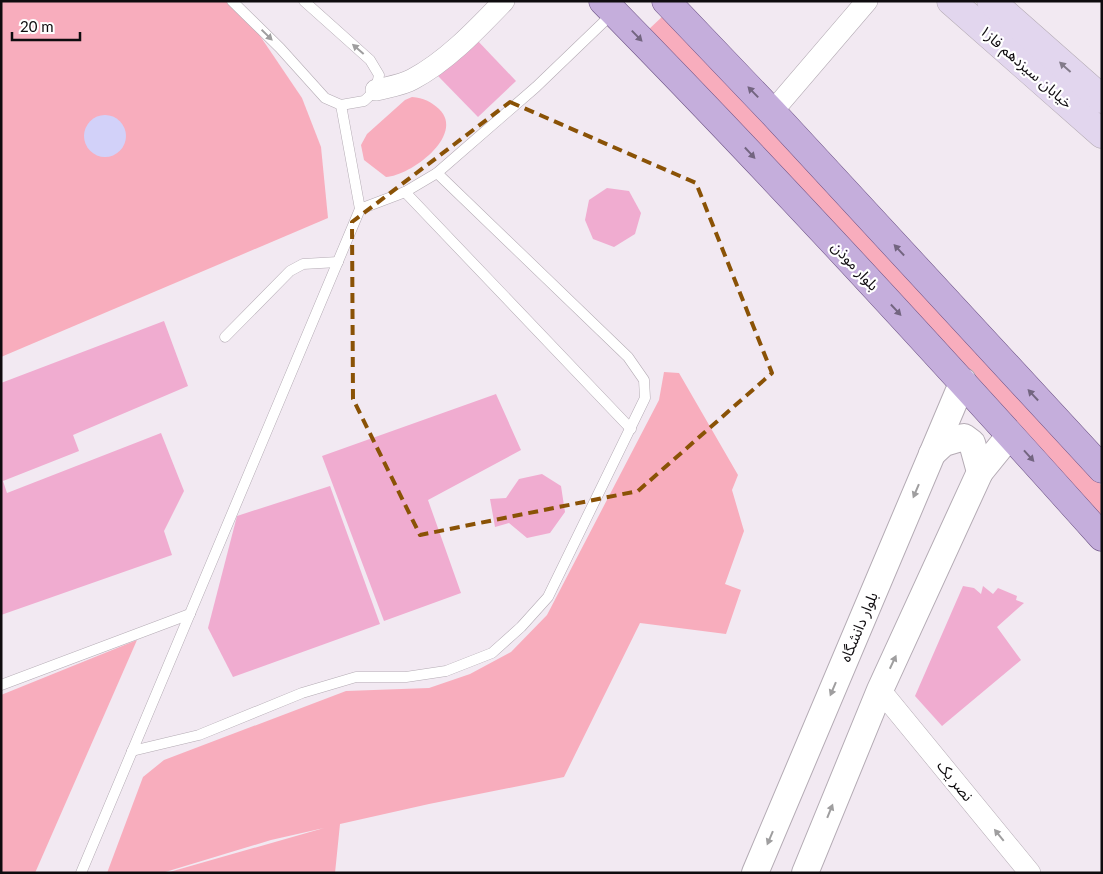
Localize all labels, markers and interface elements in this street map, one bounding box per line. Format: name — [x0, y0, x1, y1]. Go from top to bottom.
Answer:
scale bar — [12, 10, 80, 42]
text: 20 m — [20, 17, 54, 35]
street label: خیابان سیزدهم فاز۱ — [974, 21, 1077, 114]
one-way arrow — [261, 29, 273, 41]
one-way arrow — [631, 29, 643, 41]
one-way arrow — [352, 44, 365, 55]
one-way arrow — [1060, 61, 1072, 73]
one-way arrow — [747, 86, 759, 98]
one-way arrow — [744, 146, 756, 158]
street label: بلوار موذن — [828, 237, 883, 294]
one-way arrow — [893, 244, 905, 256]
one-way arrow — [890, 304, 902, 316]
one-way arrow — [1027, 389, 1039, 401]
one-way arrow — [1023, 450, 1035, 462]
one-way arrow — [912, 484, 920, 498]
street label: بلوار دانشگاه — [835, 589, 882, 665]
one-way arrow — [889, 655, 897, 669]
one-way arrow — [828, 682, 836, 696]
street label: نصر یک — [933, 756, 978, 805]
one-way arrow — [826, 804, 834, 819]
one-way arrow — [993, 829, 1004, 842]
one-way arrow — [765, 831, 773, 845]

